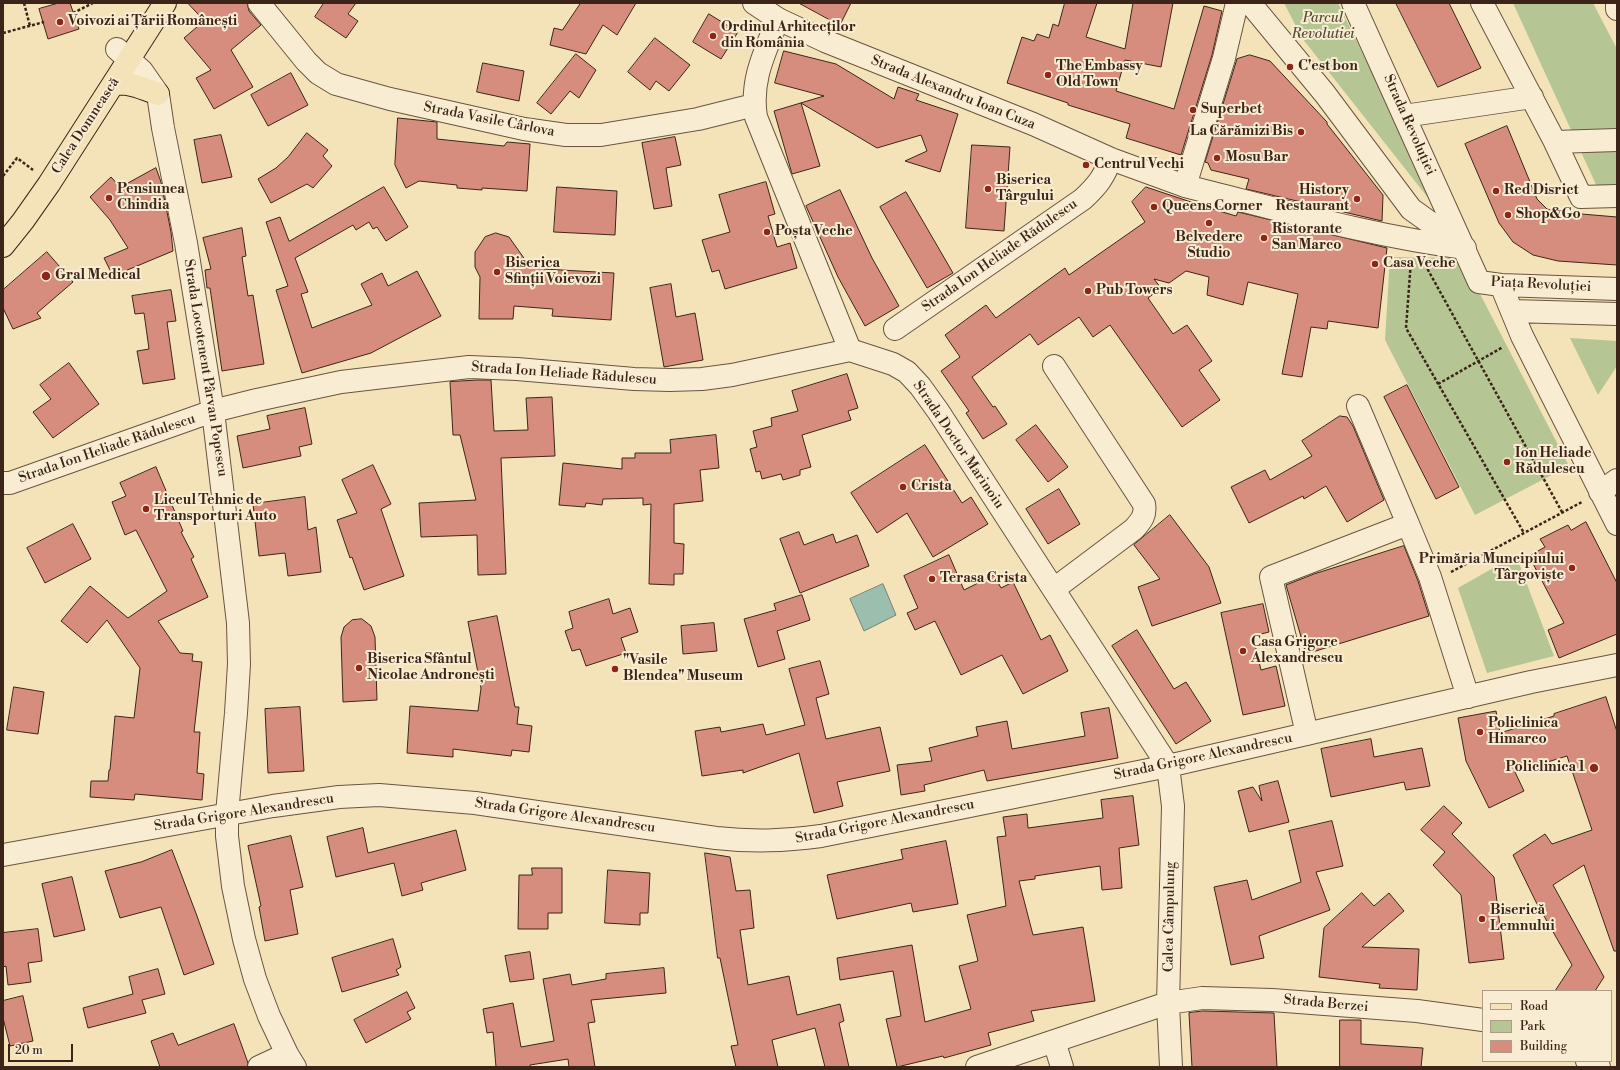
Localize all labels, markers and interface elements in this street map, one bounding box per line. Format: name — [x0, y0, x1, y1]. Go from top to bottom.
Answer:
park label: Parcul Revolutiei — [1291, 11, 1355, 44]
place label: Voivozi ai Țării Românești — [68, 14, 237, 30]
marker: Voivozi ai Țării Românești — [55, 17, 65, 27]
place label: Ordinul Arhitecților din România — [721, 20, 856, 52]
marker: Ordinul Arhitecților din România — [708, 31, 718, 41]
street label: Strada Alexandru Ioan Cuza — [868, 52, 1038, 134]
place label: The Embassy Old Town — [1056, 59, 1143, 92]
place label: C'est bon — [1298, 59, 1358, 75]
marker: C'est bon — [1285, 62, 1295, 72]
marker: The Embassy Old Town — [1043, 70, 1053, 80]
street label: Strada Revoluției — [1379, 72, 1439, 178]
street label: Calea Domnească — [49, 75, 123, 177]
street label: Strada Vasile Cârlova — [422, 99, 556, 141]
place label: Superbet — [1201, 102, 1262, 118]
marker: Superbet — [1188, 105, 1198, 115]
place label: La Cărămizi Bis — [1190, 124, 1293, 140]
marker: La Cărămizi Bis — [1296, 127, 1306, 137]
place label: Mosu Bar — [1225, 150, 1288, 166]
marker: Mosu Bar — [1212, 153, 1222, 163]
place label: Centrul Vechi — [1094, 157, 1184, 173]
marker: Centrul Vechi — [1081, 160, 1091, 170]
place label: Biserica Târgului — [996, 173, 1054, 206]
place label: Pensiunea Chindia — [117, 182, 185, 214]
place label: History Restaurant — [1276, 183, 1349, 216]
place label: Red Disrict — [1504, 183, 1578, 199]
marker: Biserica Târgului — [983, 184, 993, 194]
marker: Red Disrict — [1491, 186, 1501, 196]
marker: Pensiunea Chindia — [104, 193, 114, 203]
marker: History Restaurant — [1352, 194, 1362, 204]
street label: Strada Ion Heliade Rădulescu — [919, 196, 1081, 316]
place label: Queens Corner — [1162, 199, 1262, 215]
marker: Queens Corner — [1149, 202, 1159, 212]
place label: Shop&Go — [1516, 207, 1581, 223]
marker: Shop&Go — [1503, 210, 1513, 220]
marker: Belvedere Studio — [1204, 218, 1214, 228]
place label: Ristorante San Marco — [1272, 222, 1342, 254]
place label: Poșta Veche — [775, 224, 853, 240]
marker: Poșta Veche — [762, 227, 772, 237]
place label: Belvedere Studio — [1175, 230, 1243, 262]
marker: Ristorante San Marco — [1259, 233, 1269, 243]
place label: Biserica Sfinții Voievozi — [505, 256, 601, 288]
place label: Casa Veche — [1383, 256, 1455, 272]
street label: Strada Locotenent Pârvan Popescu — [179, 258, 231, 478]
marker: Casa Veche — [1370, 259, 1380, 269]
marker: Biserica Sfinții Voievozi — [492, 267, 502, 277]
place label: Gral Medical — [55, 268, 141, 284]
marker: Gral Medical — [40, 270, 52, 282]
street label: Piața Revoluției — [1490, 274, 1592, 296]
place label: Pub Towers — [1096, 283, 1173, 299]
marker: Pub Towers — [1083, 286, 1093, 296]
street label: Strada Ion Heliade Rădulescu — [471, 359, 657, 389]
street label: Strada Doctor Marinoiu — [909, 378, 1007, 512]
street label: Strada Ion Heliade Rădulescu — [16, 411, 198, 487]
place label: Ion Heliade Rădulescu — [1515, 446, 1592, 478]
marker: Ion Heliade Rădulescu — [1502, 457, 1512, 467]
place label: Crista — [911, 479, 952, 495]
marker: Crista — [898, 482, 908, 492]
place label: Liceul Tehnic de Transporturi Auto — [154, 493, 277, 526]
marker: Liceul Tehnic de Transporturi Auto — [141, 504, 151, 514]
place label: Primăria Muncipiului Târgoviște — [1419, 552, 1564, 584]
marker: Primăria Muncipiului Târgoviște — [1567, 563, 1577, 573]
place label: Terasa Crista — [940, 571, 1027, 587]
marker: Terasa Crista — [927, 574, 937, 584]
place label: Casa Grigore Alexandrescu — [1251, 635, 1343, 668]
marker: Casa Grigore Alexandrescu — [1238, 646, 1248, 656]
place label: Biserica Sfântul Nicolae Andronești — [367, 652, 494, 684]
place label: "Vasile Blendea" Museum — [623, 653, 743, 686]
marker: Biserica Sfântul Nicolae Andronești — [354, 663, 364, 673]
marker: "Vasile Blendea" Museum — [610, 664, 620, 674]
place label: Policlinica Himarco — [1488, 716, 1558, 748]
marker: Policlinica Himarco — [1475, 727, 1485, 737]
street label: Strada Grigore Alexandrescu — [1112, 730, 1294, 784]
place label: Policlinica 1 — [1506, 760, 1585, 776]
marker: Policlinica 1 — [1588, 762, 1600, 774]
street label: Strada Grigore Alexandrescu — [153, 790, 335, 836]
street label: Strada Grigore Alexandrescu — [474, 795, 656, 837]
street label: Strada Grigore Alexandrescu — [794, 796, 976, 848]
street label: Calea Câmpulung — [1161, 862, 1179, 972]
place label: Biserică Lemnului — [1490, 903, 1555, 936]
marker: Biserică Lemnului — [1477, 914, 1487, 924]
legend — [1482, 990, 1612, 1062]
street label: Strada Berzei — [1283, 992, 1369, 1016]
text: Road — [1520, 999, 1548, 1014]
text: Park — [1520, 1019, 1545, 1034]
scale bar — [10, 1036, 75, 1062]
text: Building — [1520, 1039, 1567, 1054]
text: 20 m — [15, 1043, 43, 1058]

